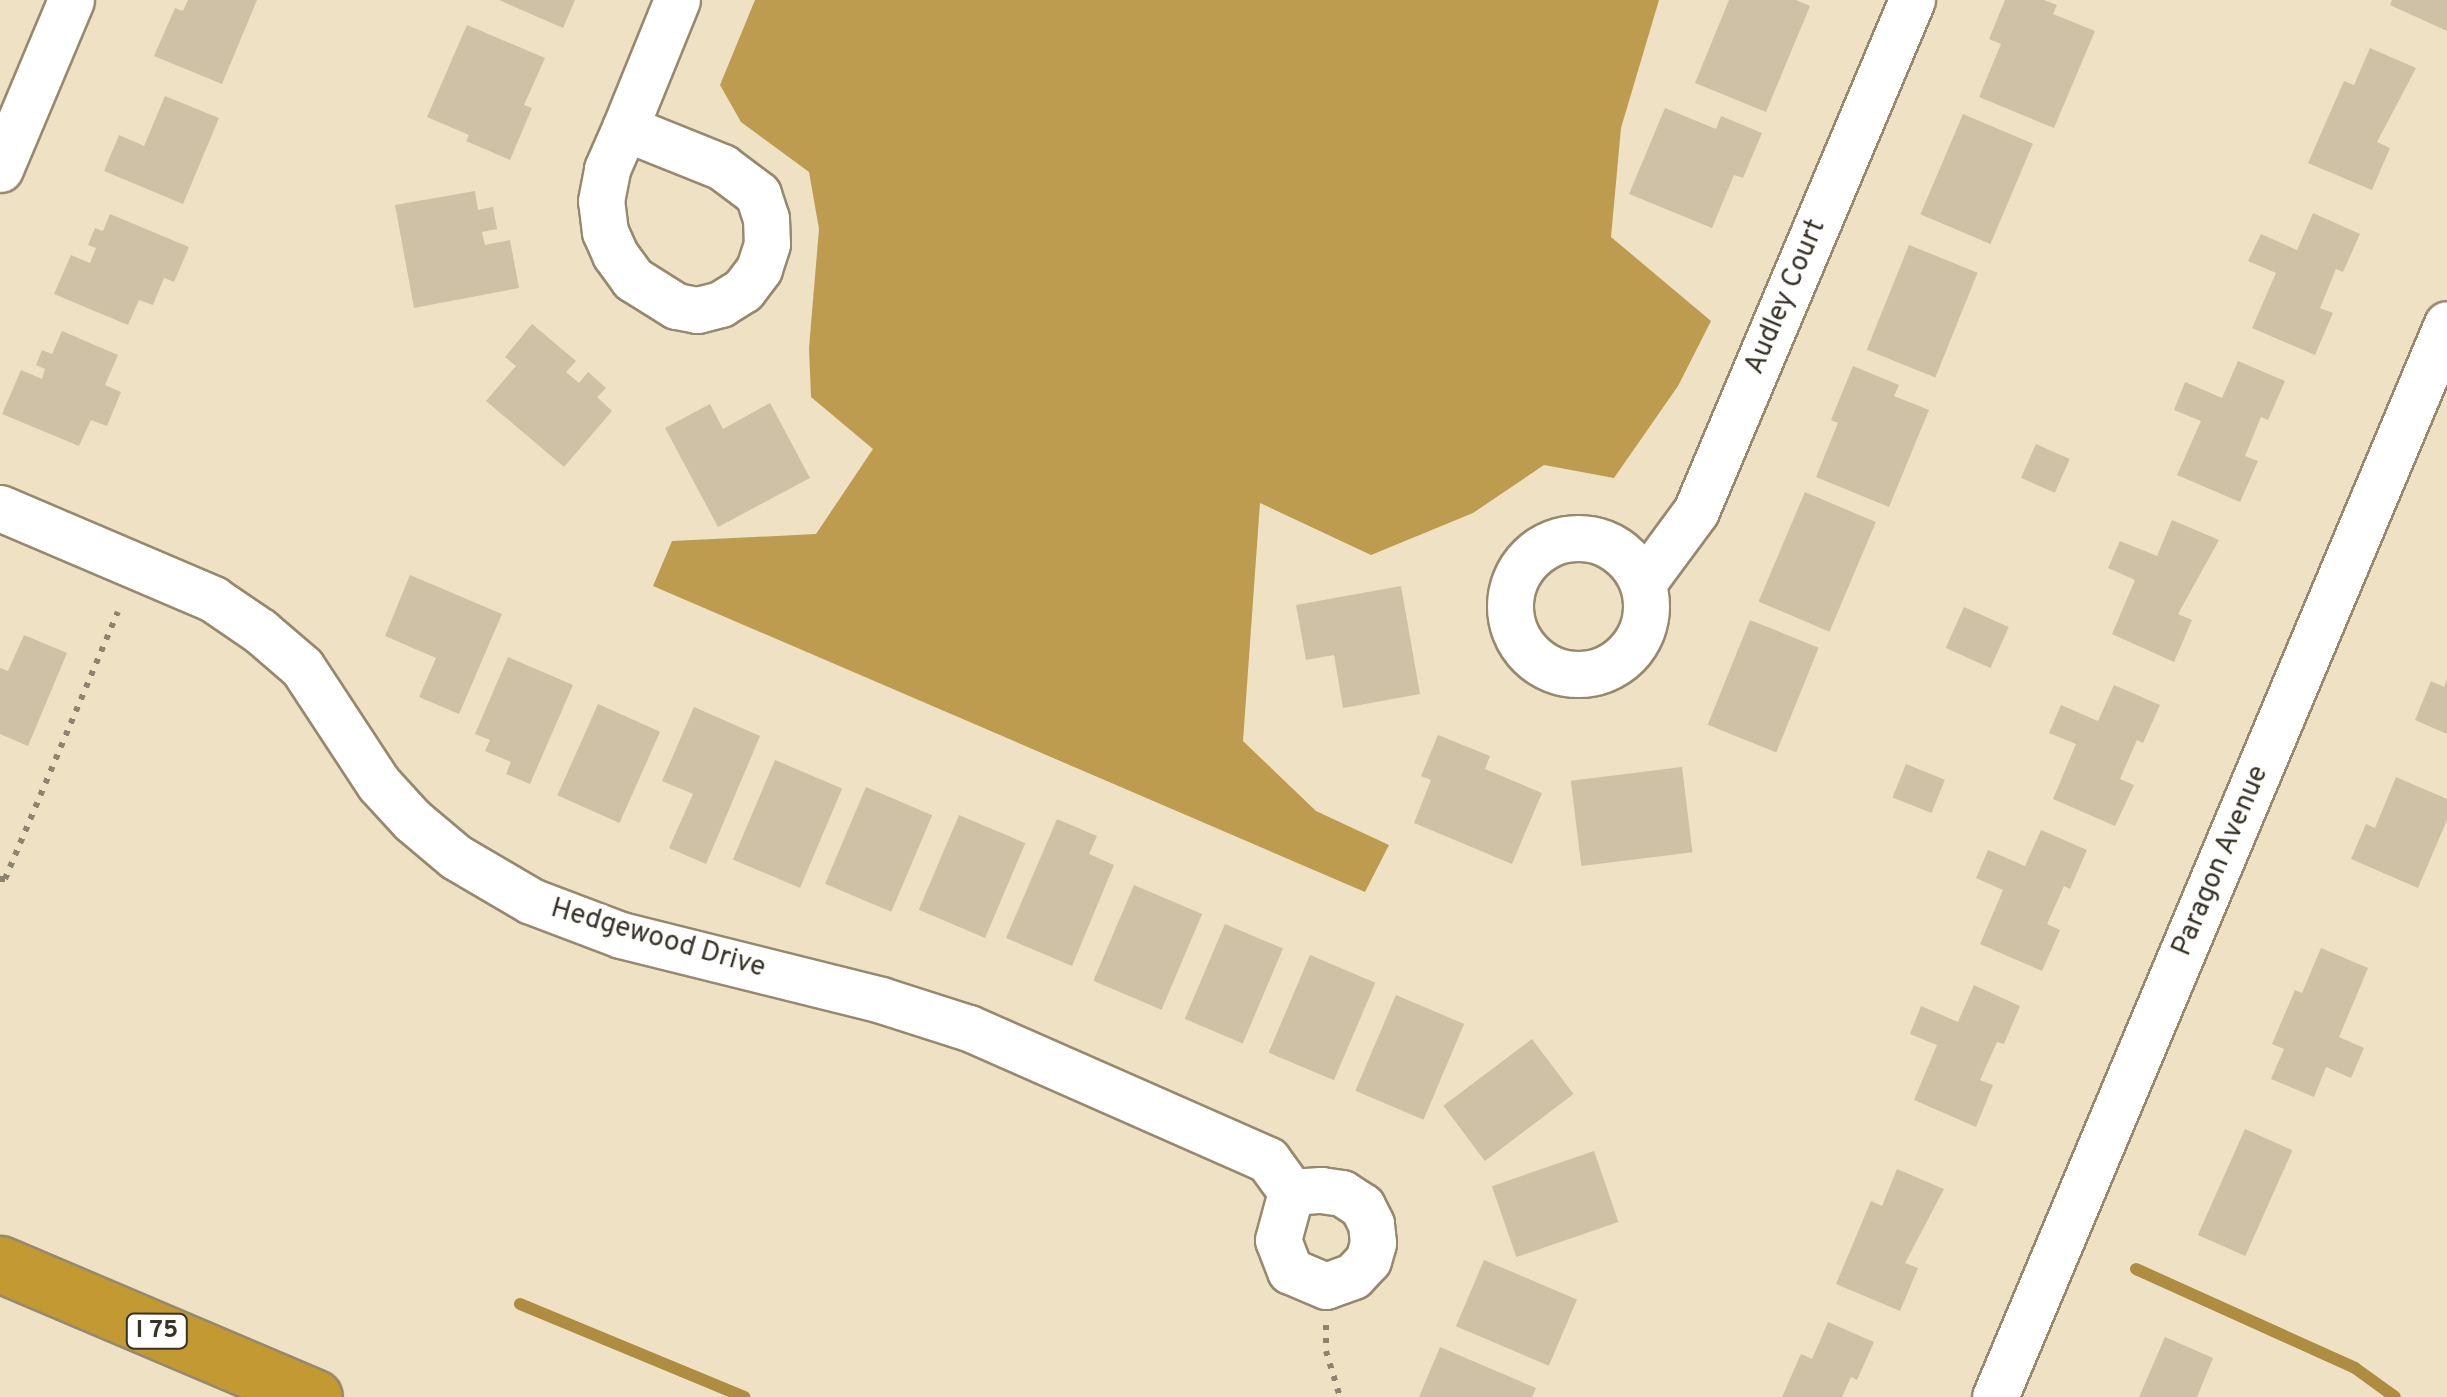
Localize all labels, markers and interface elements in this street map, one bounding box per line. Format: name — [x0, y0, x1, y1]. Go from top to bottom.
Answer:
street label: Audley Court — [1738, 214, 1834, 380]
street label: Paragon Avenue — [2166, 760, 2276, 962]
street label: Hedgewood Drive — [547, 892, 769, 986]
road number: I 75 — [124, 1311, 190, 1351]

